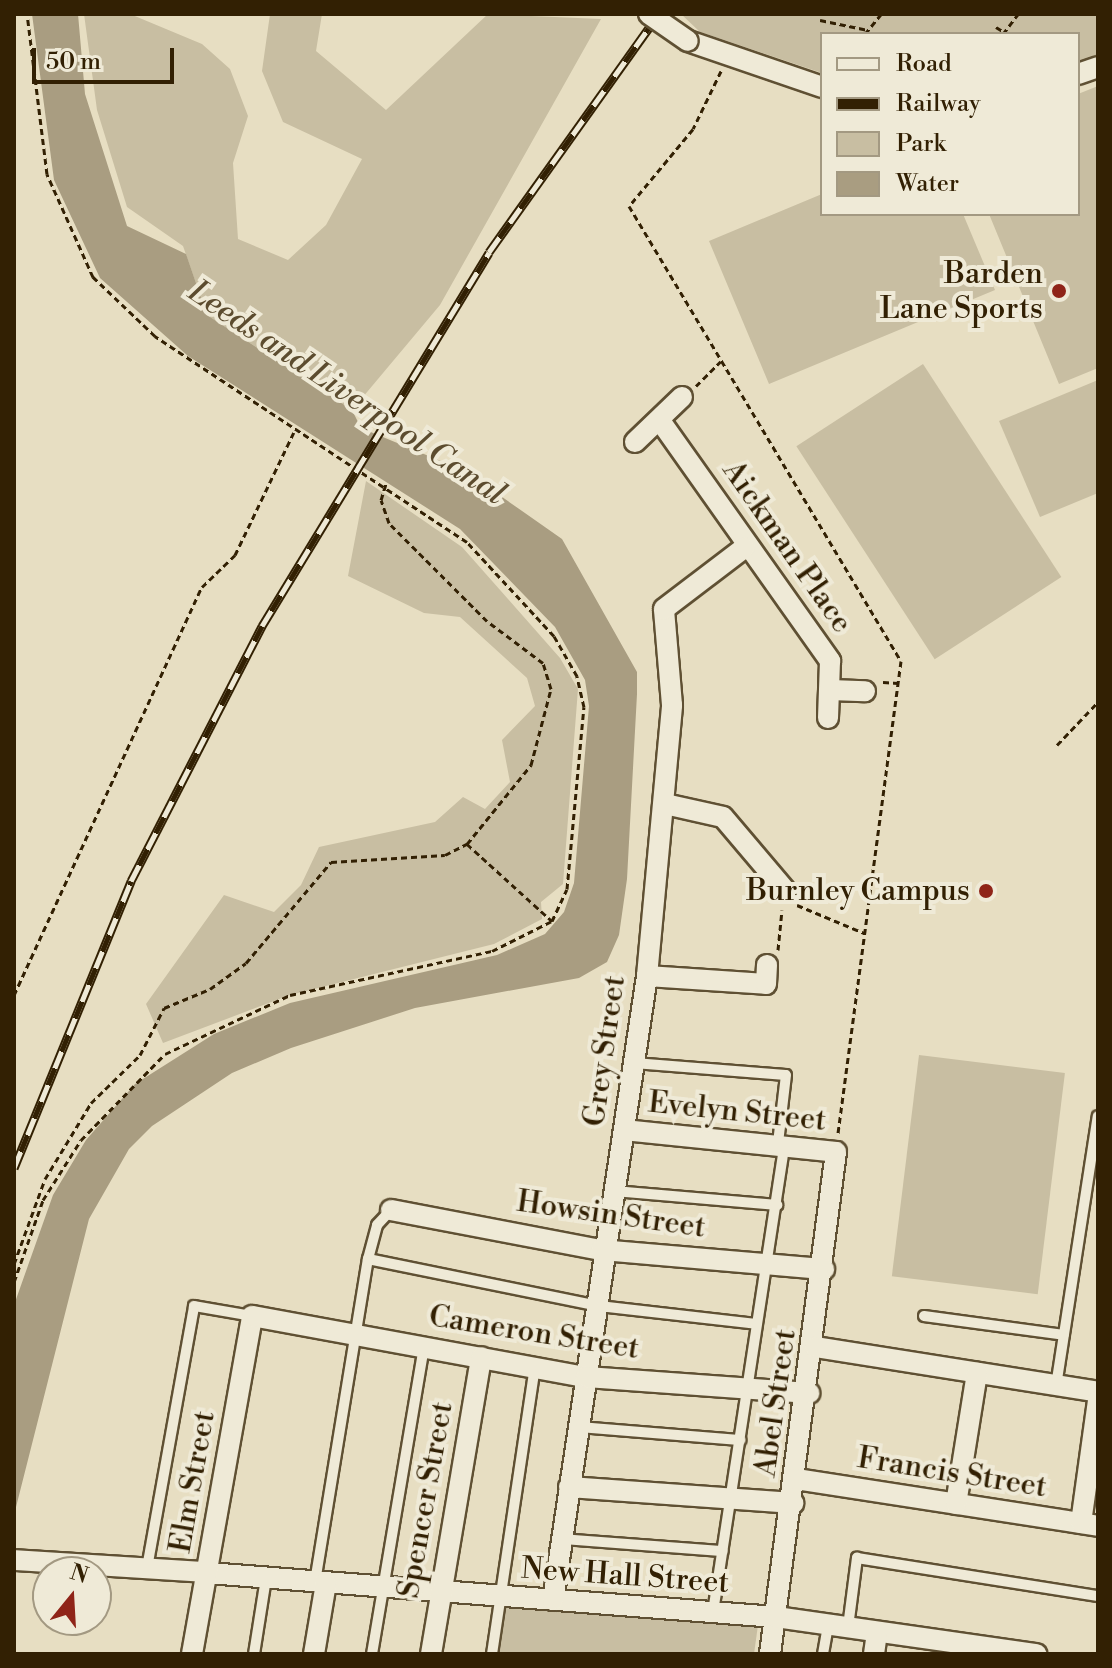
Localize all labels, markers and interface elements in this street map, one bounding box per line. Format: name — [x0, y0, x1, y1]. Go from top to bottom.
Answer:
scale bar — [36, 32, 178, 82]
legend — [820, 32, 1080, 216]
text: 50 m — [46, 47, 101, 77]
text: Road — [896, 49, 952, 79]
text: Railway — [896, 89, 981, 119]
text: Park — [896, 129, 946, 159]
text: Water — [896, 169, 959, 199]
place label: Barden Lane Sports — [880, 256, 1043, 326]
water label: Leeds and Liverpool Canal — [181, 272, 513, 514]
marker: Barden Lane Sports — [1050, 282, 1068, 300]
street label: Aickman Place — [714, 454, 860, 640]
place label: Burnley Campus — [746, 873, 970, 909]
marker: Burnley Campus — [977, 882, 995, 900]
street label: Grey Street — [577, 973, 633, 1129]
street label: Evelyn Street — [646, 1085, 828, 1139]
street label: Howsin Street — [514, 1184, 708, 1246]
street label: Cameron Street — [426, 1299, 642, 1367]
street label: Abel Street — [748, 1327, 804, 1479]
street label: Spencer Street — [391, 1399, 461, 1601]
street label: Elm Street — [163, 1408, 223, 1556]
street label: Francis Street — [855, 1440, 1049, 1506]
street label: New Hall Street — [520, 1551, 730, 1601]
north arrow — [32, 1556, 112, 1636]
text: N — [67, 1559, 91, 1590]

